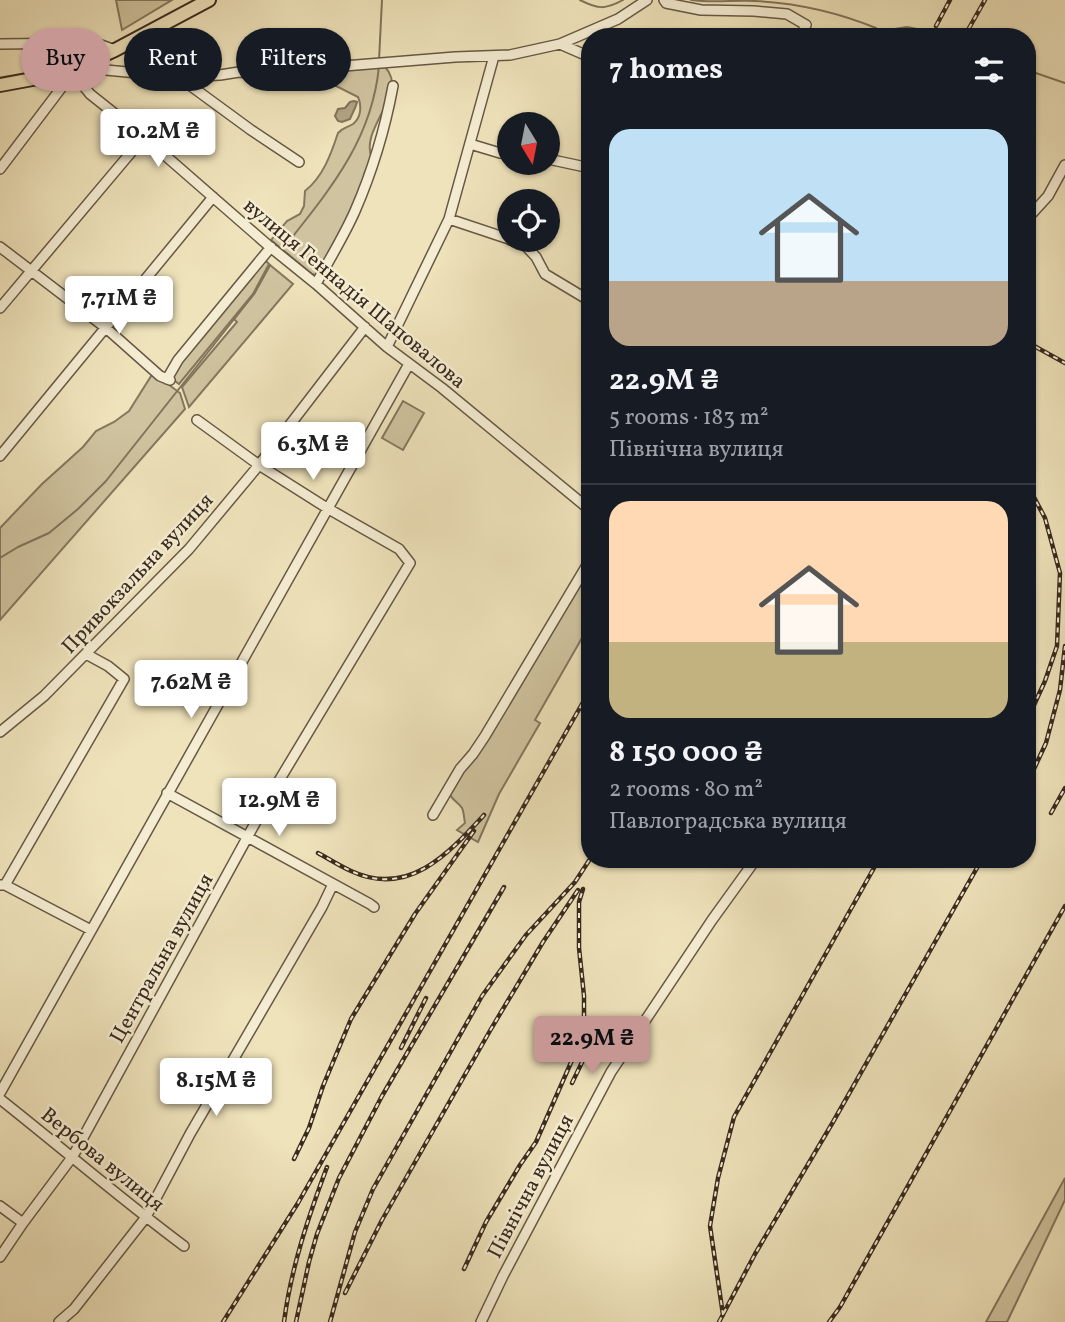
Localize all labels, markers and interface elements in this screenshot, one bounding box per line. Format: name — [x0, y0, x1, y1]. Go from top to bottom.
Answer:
chip: Buy — [21, 28, 110, 91]
chip: Rent — [124, 28, 222, 91]
chip: Filters — [236, 28, 351, 91]
text: 7 homes — [609, 49, 723, 91]
icon: filters — [970, 51, 1008, 89]
pin: 10.2M ₴ — [93, 110, 223, 169]
north arrow — [497, 112, 560, 175]
map controls — [497, 112, 560, 252]
text: 10.2M ₴ — [116, 116, 200, 148]
icon: home — [746, 175, 872, 301]
button: locate — [497, 189, 560, 252]
street label: вулиця Геннадія Шаповалова — [237, 192, 472, 396]
pin: 7.71M ₴ — [54, 276, 184, 336]
text: 7.71M ₴ — [81, 283, 157, 315]
text: 22.9M ₴ — [609, 360, 719, 402]
text: 5 rooms · 183 m² — [609, 402, 769, 434]
pin: 6.3M ₴ — [256, 422, 370, 482]
text: 6.3M ₴ — [277, 429, 349, 461]
text: Північна вулиця — [609, 434, 784, 466]
street label: Привокзальна вулиця — [56, 487, 221, 661]
icon: home — [746, 547, 872, 673]
pin: 7.62M ₴ — [126, 660, 256, 720]
text: 7.62M ₴ — [150, 667, 232, 699]
text: 8 150 000 ₴ — [609, 732, 763, 774]
text: 2 rooms · 80 m² — [609, 774, 763, 806]
pin: 12.9M ₴ — [214, 778, 344, 838]
text: 12.9M ₴ — [238, 785, 320, 817]
text: Павлоградська вулиця — [609, 806, 847, 838]
street label: Центральна вулиця — [104, 869, 221, 1049]
pin: 22.9M ₴ — [527, 1016, 657, 1076]
text: 22.9M ₴ — [550, 1023, 634, 1055]
pin: 8.15M ₴ — [151, 1058, 281, 1118]
text: 8.15M ₴ — [176, 1065, 256, 1097]
street label: Вербова вулиця — [34, 1101, 170, 1219]
street label: Північна вулиця — [481, 1110, 582, 1264]

